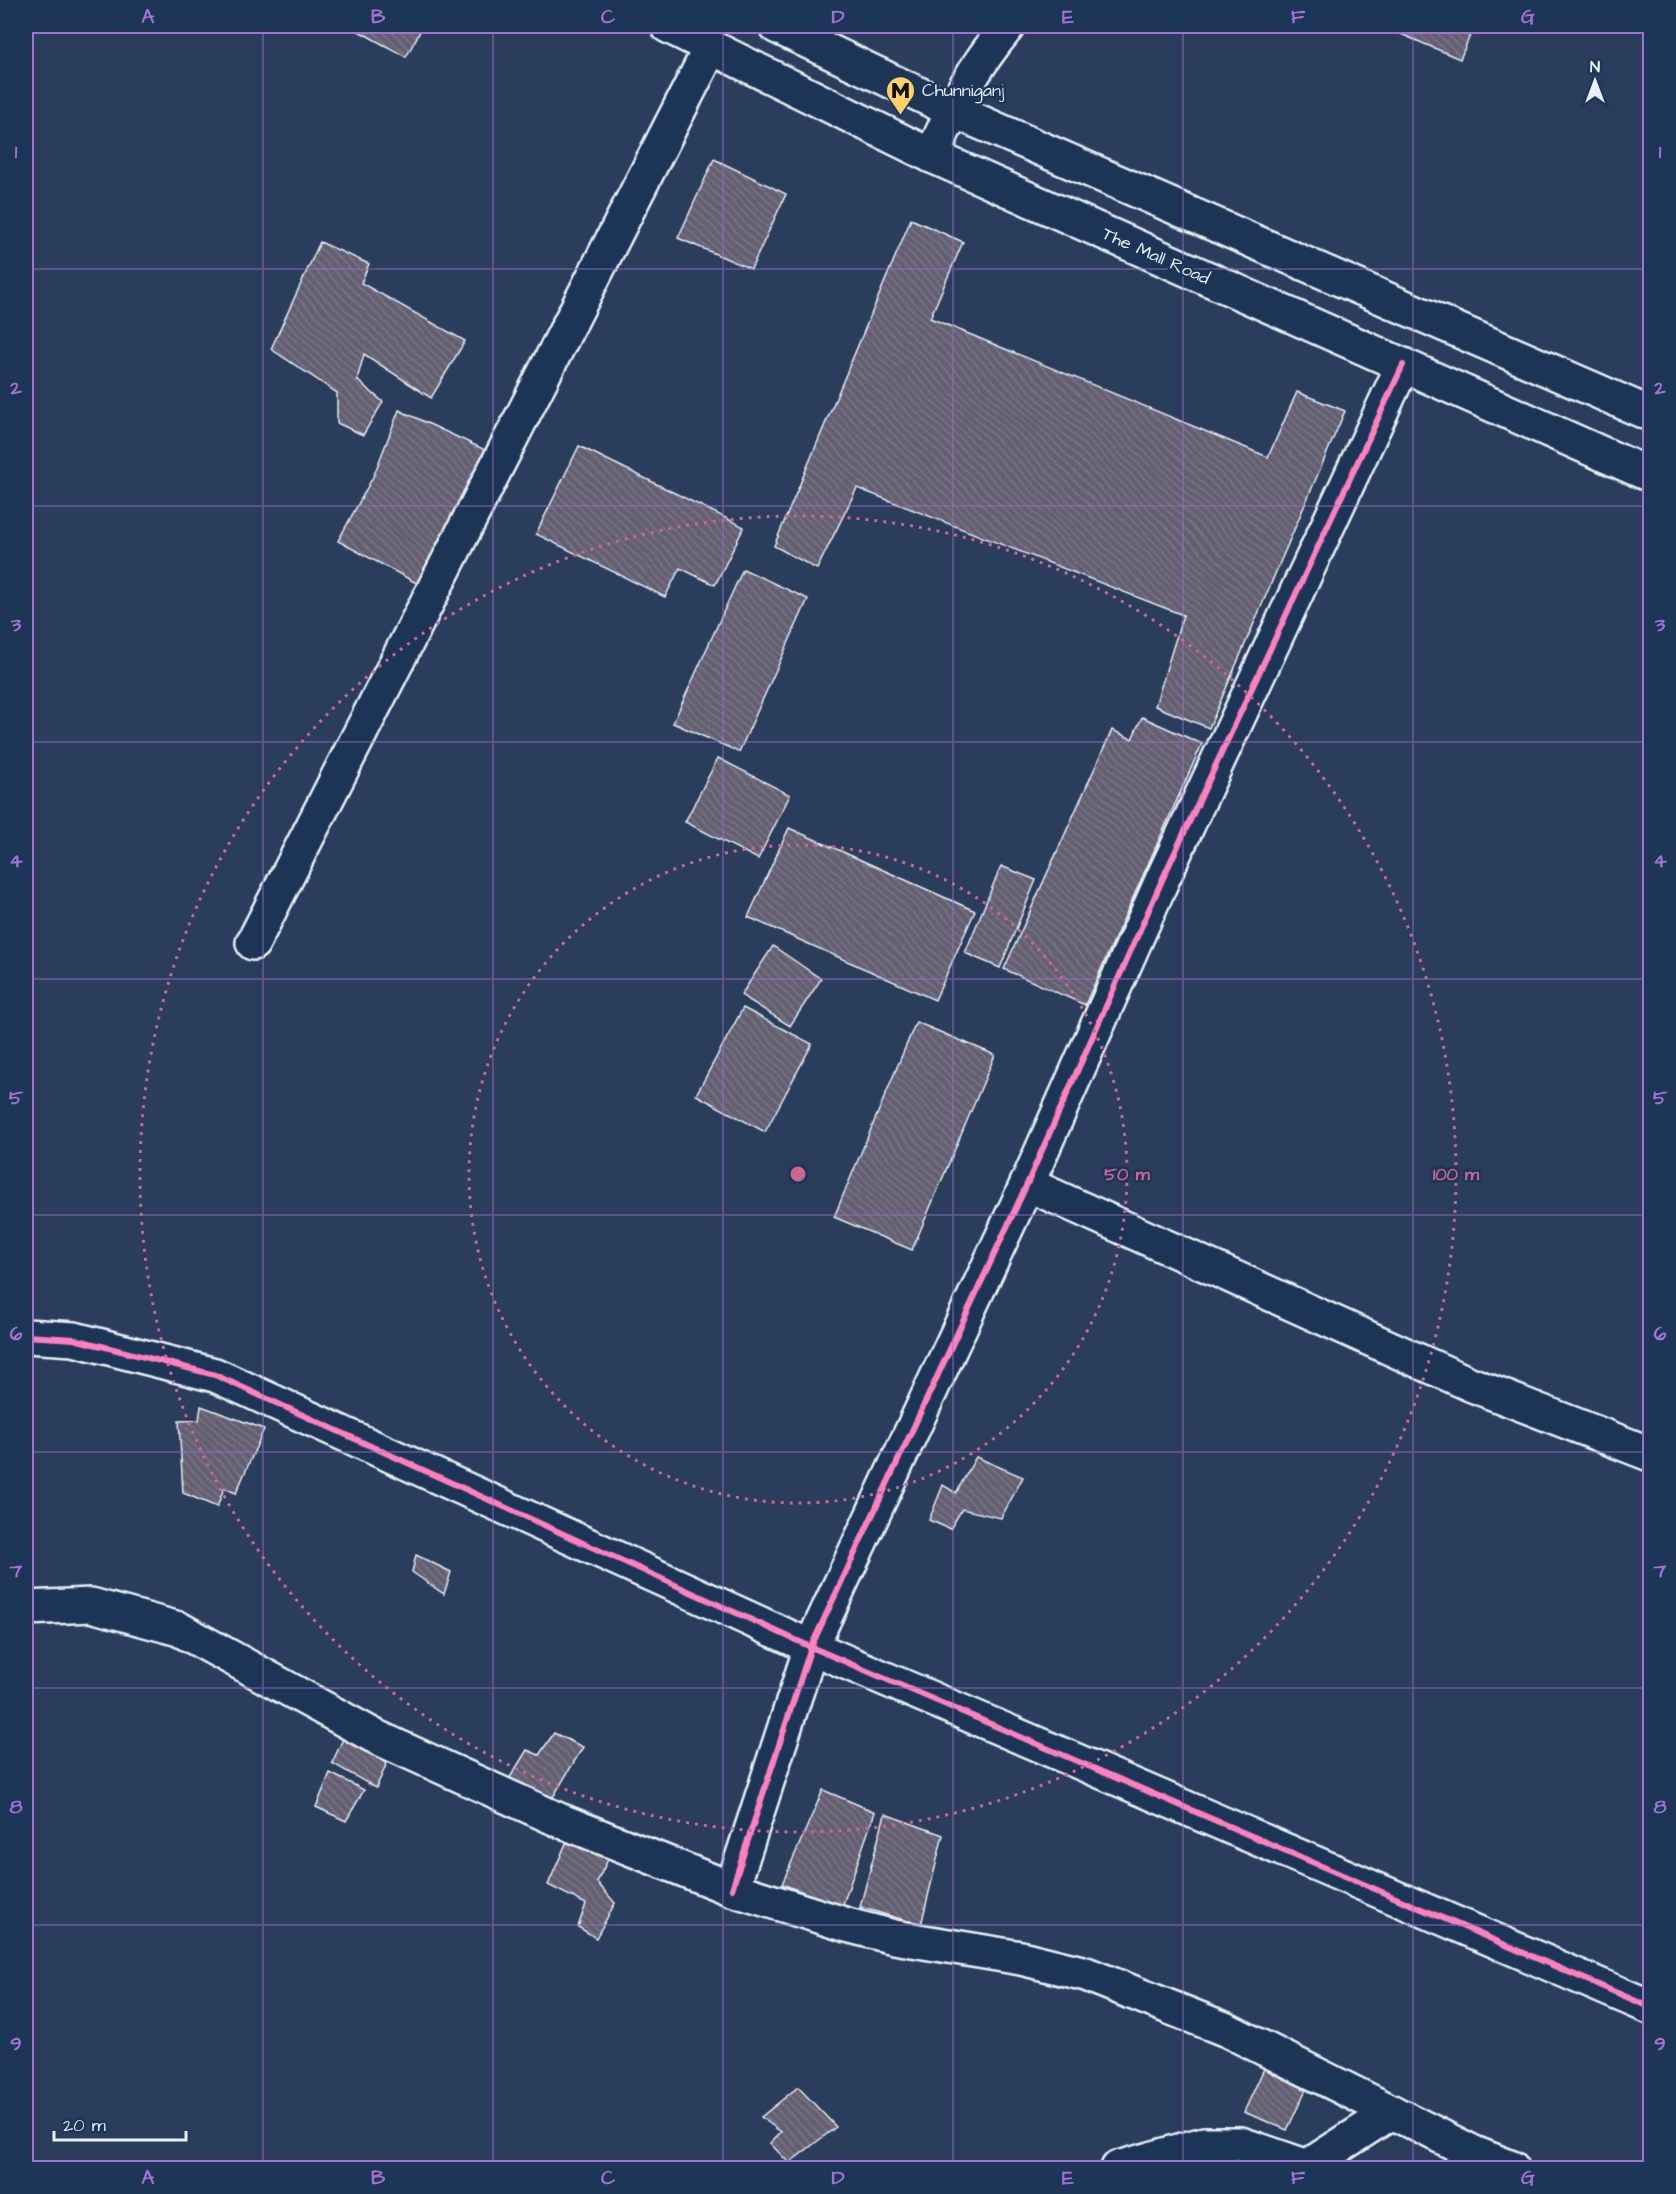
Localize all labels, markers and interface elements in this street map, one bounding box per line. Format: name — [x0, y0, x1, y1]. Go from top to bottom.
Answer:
text: A — [142, 3, 155, 31]
text: B — [371, 3, 386, 31]
text: C — [601, 3, 616, 31]
text: D — [832, 3, 845, 31]
text: E — [1062, 3, 1074, 31]
text: F — [1291, 3, 1306, 31]
text: G — [1521, 3, 1535, 31]
north arrow — [1565, 51, 1625, 111]
text: N — [1590, 56, 1600, 78]
metro station icon: Chunniganj — [885, 74, 917, 116]
place label: Chunniganj — [922, 78, 1005, 104]
text: 1 — [15, 138, 18, 166]
text: 1 — [1659, 138, 1662, 166]
street label: The Mall Road — [1098, 221, 1214, 291]
text: 2 — [9, 374, 22, 402]
text: 2 — [1653, 374, 1666, 402]
text: 3 — [10, 611, 22, 639]
text: 3 — [1654, 611, 1666, 639]
text: 4 — [9, 847, 23, 875]
text: 4 — [1653, 847, 1667, 875]
text: 5 — [9, 1084, 24, 1112]
text: 5 — [1653, 1084, 1668, 1112]
text: 50 m — [1104, 1162, 1151, 1187]
text: 100 m — [1433, 1162, 1480, 1187]
centre of rings — [788, 1164, 808, 1184]
text: 6 — [10, 1320, 23, 1348]
text: 6 — [1654, 1320, 1667, 1348]
text: 7 — [9, 1557, 23, 1585]
text: 7 — [1653, 1557, 1667, 1585]
text: 8 — [10, 1793, 23, 1821]
text: 8 — [1654, 1793, 1667, 1821]
text: 9 — [10, 2030, 22, 2058]
text: 9 — [1654, 2030, 1666, 2058]
scale bar — [54, 2104, 186, 2142]
text: 20 m — [63, 2113, 106, 2138]
text: A — [142, 2164, 155, 2192]
text: B — [371, 2164, 386, 2192]
text: C — [601, 2164, 616, 2192]
text: D — [832, 2164, 845, 2192]
text: E — [1062, 2164, 1074, 2192]
text: F — [1291, 2164, 1306, 2192]
text: G — [1521, 2164, 1535, 2192]

